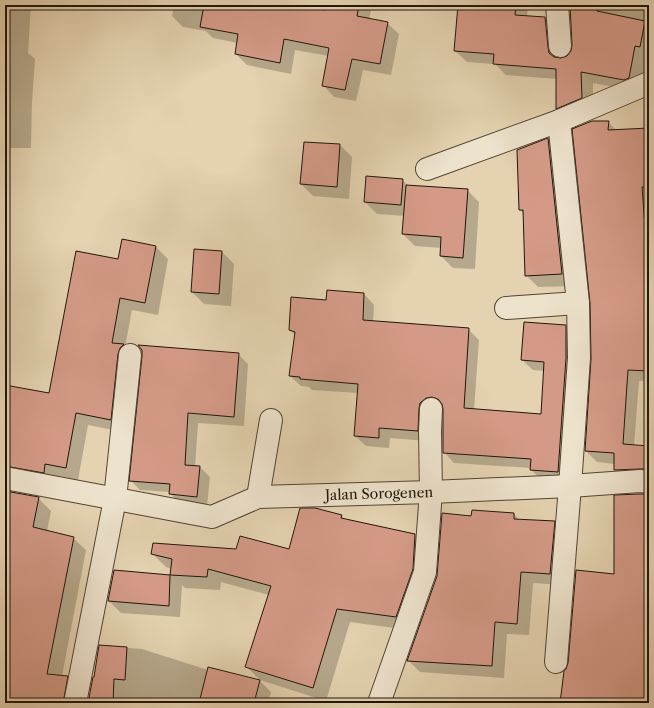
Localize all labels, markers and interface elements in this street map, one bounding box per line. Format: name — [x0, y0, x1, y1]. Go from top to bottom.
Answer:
street label: Jalan Sorogenen — [323, 483, 434, 504]

